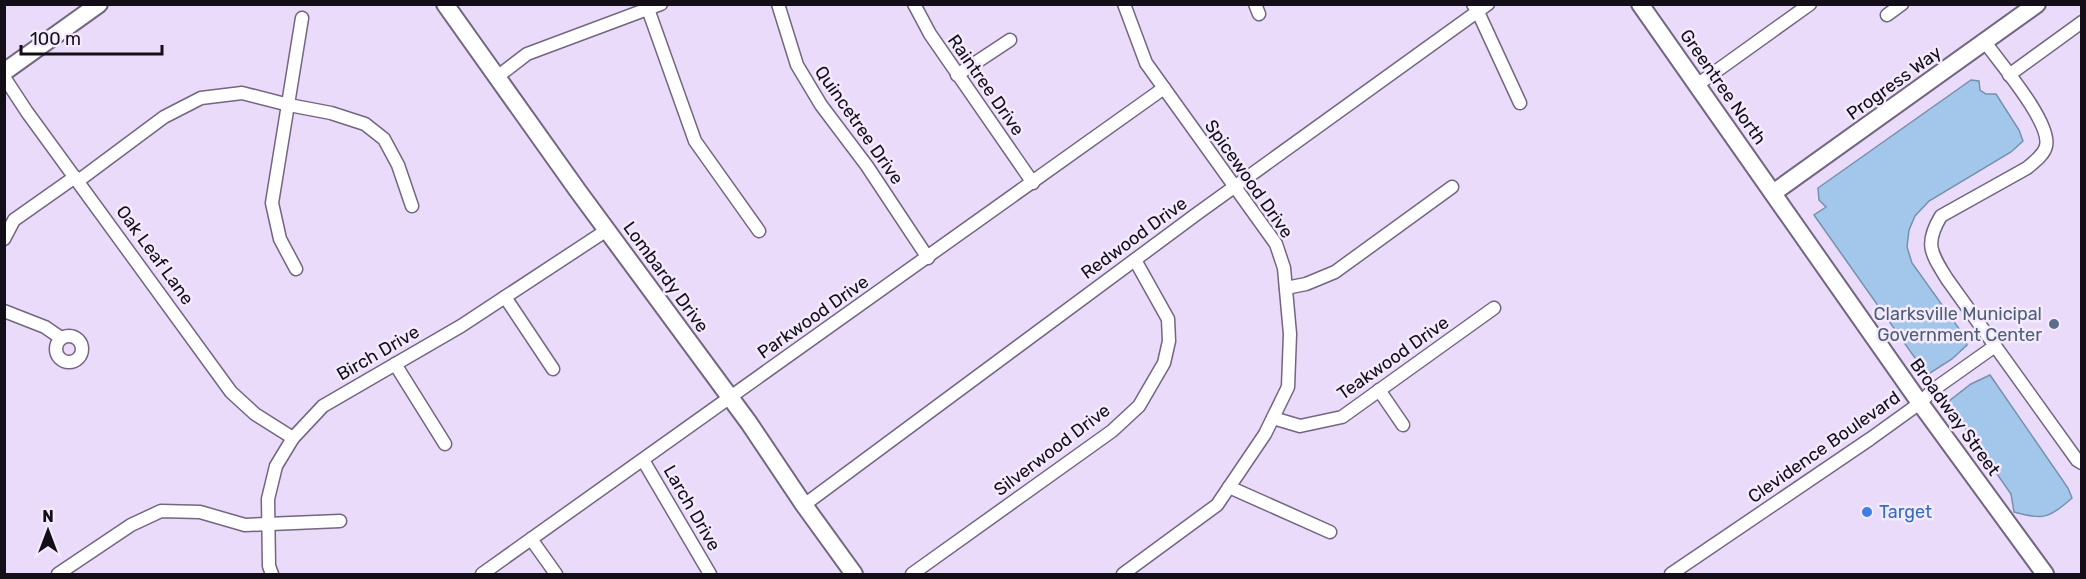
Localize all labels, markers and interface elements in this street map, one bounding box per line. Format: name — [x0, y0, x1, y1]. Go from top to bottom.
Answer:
scale bar — [21, 18, 162, 56]
street label: Greentree North — [1675, 25, 1771, 149]
text: 100 m — [30, 28, 81, 50]
street label: Raintree Drive — [943, 30, 1029, 140]
street label: Progress Way — [1842, 41, 1946, 125]
street label: Quincetree Drive — [810, 61, 908, 189]
street label: Spicewood Drive — [1200, 116, 1298, 242]
street label: Redwood Drive — [1077, 192, 1191, 284]
street label: Oak Leaf Lane — [112, 201, 198, 309]
street label: Lombardy Drive — [618, 217, 714, 337]
street label: Parkwood Drive — [753, 270, 873, 364]
place label: Clarksville Municipal Government Center — [1874, 303, 2042, 346]
street label: Teakwood Drive — [1333, 311, 1453, 405]
marker: Clarksville Municipal Government Center — [2047, 317, 2061, 331]
street label: Birch Drive — [333, 321, 423, 385]
street label: Broadway Street — [1905, 354, 2005, 480]
street label: Clevidence Boulevard — [1744, 386, 1904, 508]
street label: Silverwood Drive — [990, 399, 1114, 501]
street label: Larch Drive — [659, 461, 725, 555]
north arrow — [18, 501, 78, 561]
place label: Target — [1879, 501, 1932, 523]
marker: Target — [1860, 505, 1874, 519]
text: N — [42, 507, 54, 526]

